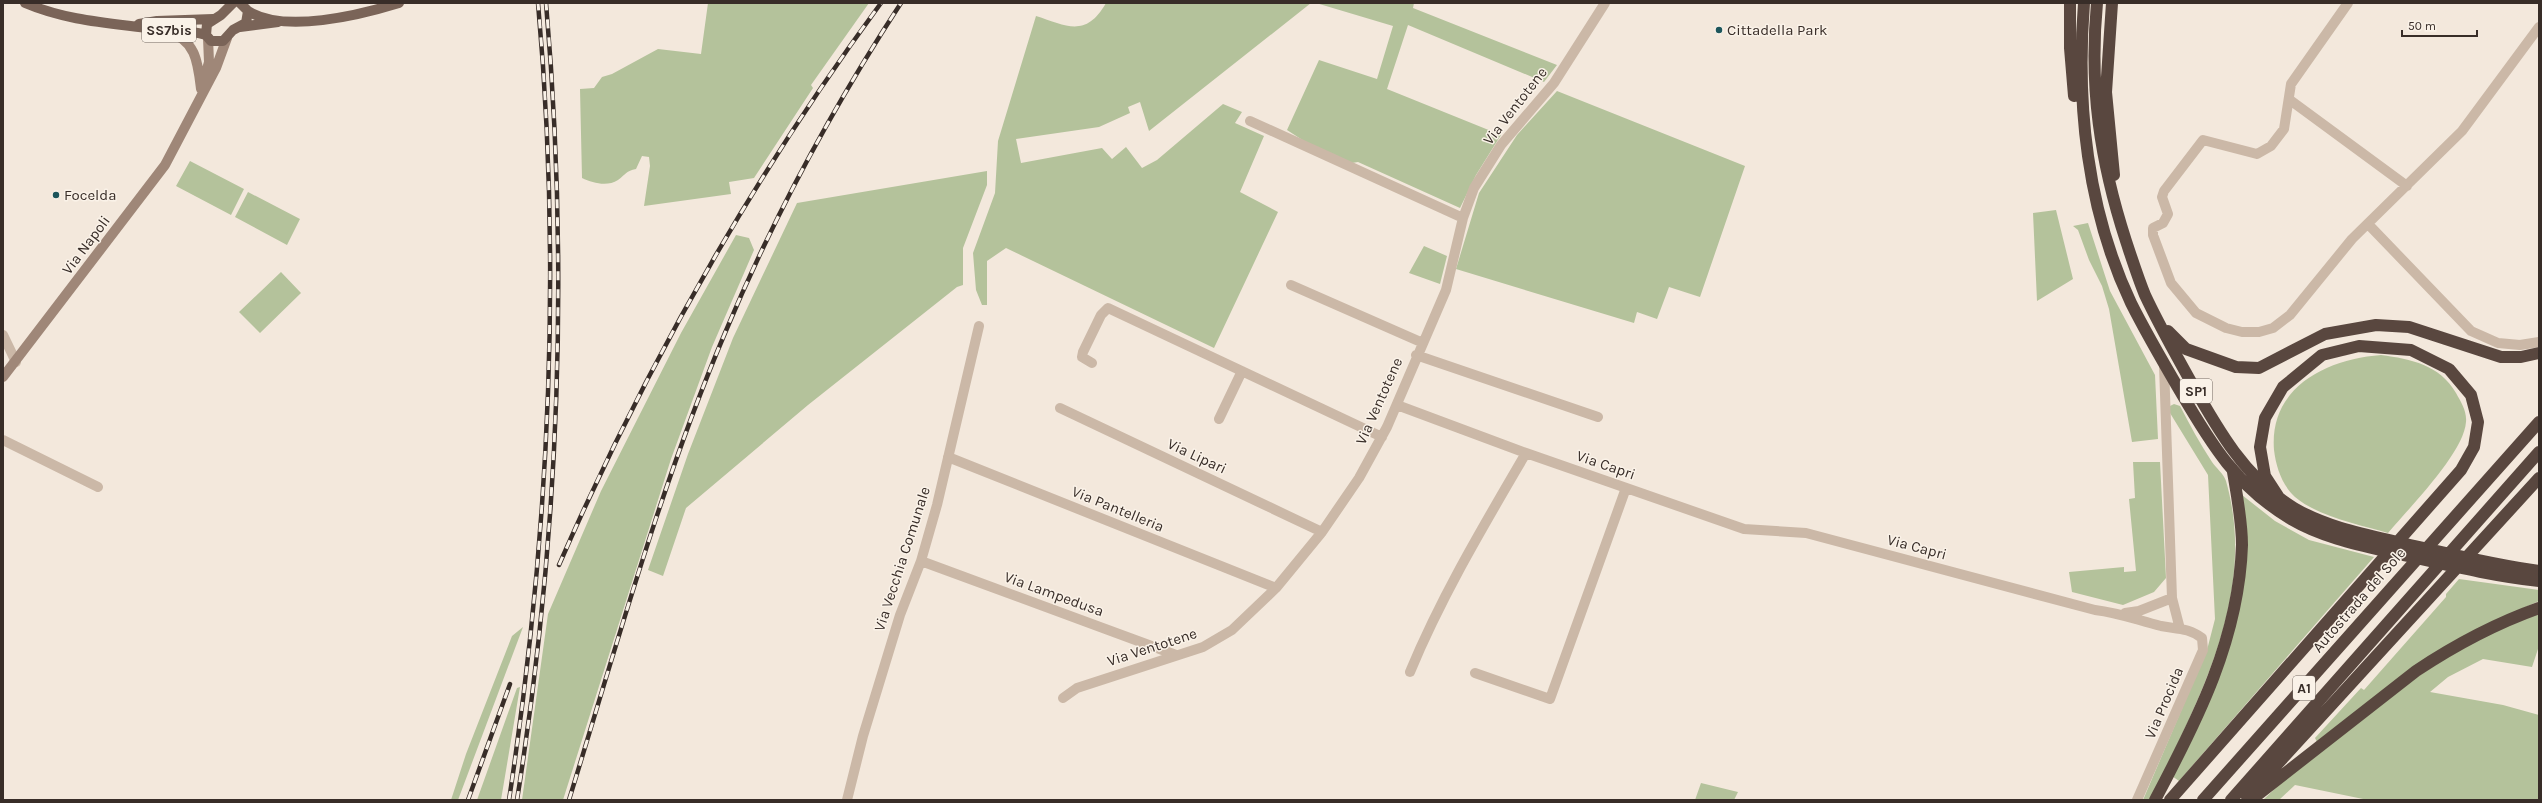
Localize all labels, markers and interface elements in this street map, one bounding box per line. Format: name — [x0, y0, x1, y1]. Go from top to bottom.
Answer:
scale bar — [2402, 12, 2477, 38]
road number: SS7bis — [142, 18, 196, 42]
text: 50 m — [2408, 19, 2436, 33]
place label: Cittadella Park — [1727, 21, 1827, 39]
marker: Cittadella Park — [1714, 25, 1724, 35]
street label: Via Ventotene — [1479, 64, 1551, 148]
place label: Focelda — [64, 186, 116, 204]
marker: Focelda — [51, 190, 61, 200]
street label: Via Napoli — [58, 212, 114, 278]
street label: Via Ventotene — [1352, 355, 1406, 447]
road number: SP1 — [2180, 379, 2212, 403]
street label: Via Lipari — [1165, 435, 1229, 477]
street label: Via Capri — [1574, 447, 1638, 483]
street label: Via Pantelleria — [1069, 482, 1167, 536]
street label: Via Vecchia Comunale — [870, 484, 934, 634]
street label: Via Capri — [1885, 530, 1949, 564]
street label: Autostrada del Sole — [2309, 544, 2409, 656]
street label: Via Lampedusa — [1002, 568, 1106, 620]
street label: Via Ventotene — [1105, 624, 1199, 670]
street label: Via Procida — [2141, 664, 2187, 742]
road number: A1 — [2293, 676, 2315, 700]

